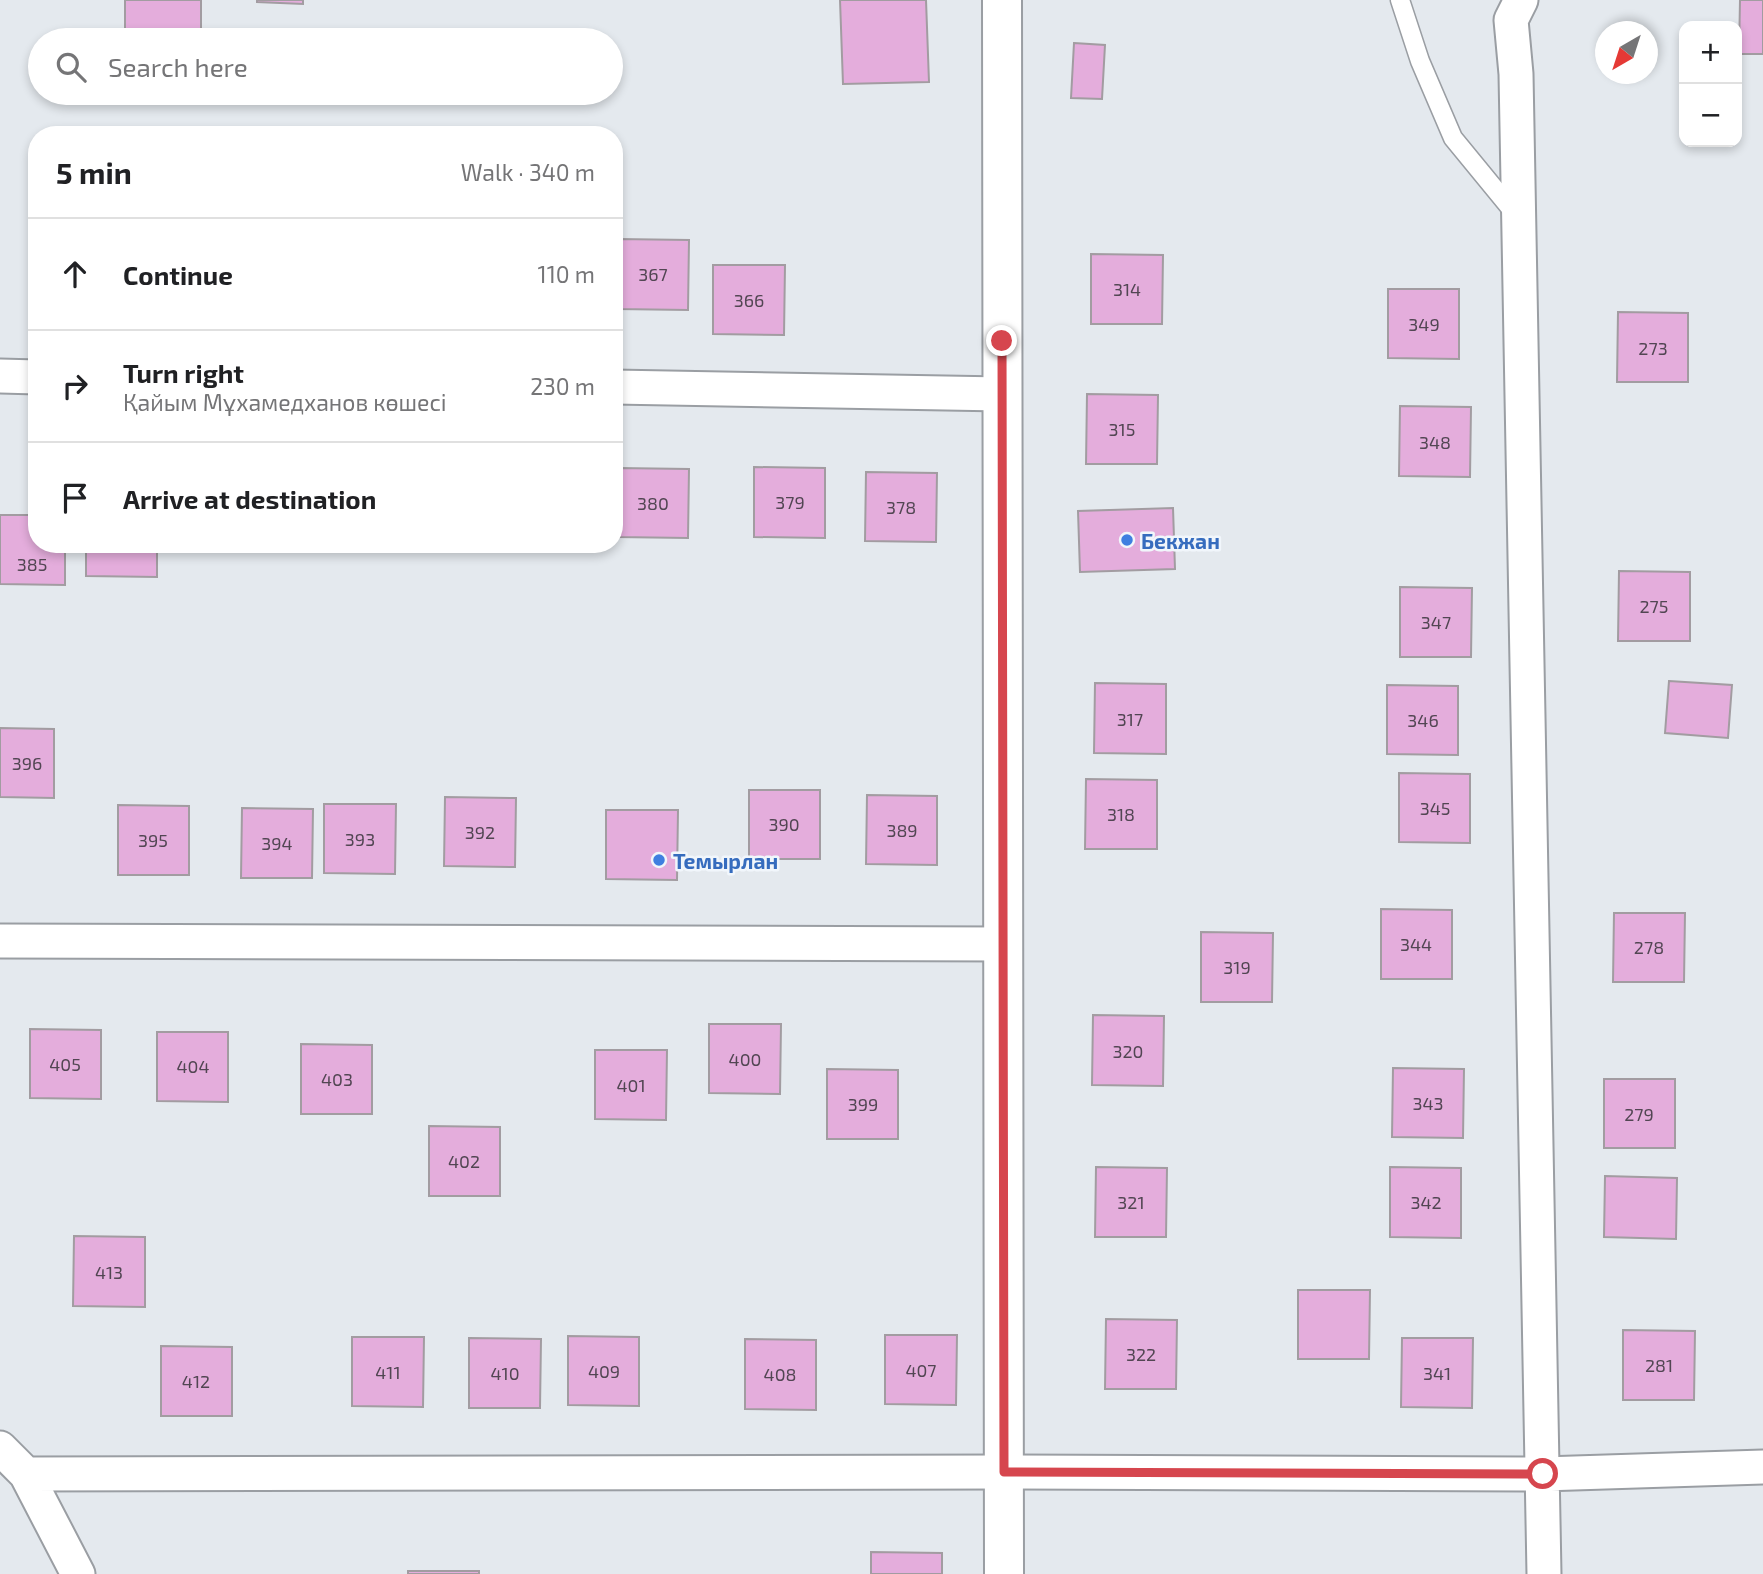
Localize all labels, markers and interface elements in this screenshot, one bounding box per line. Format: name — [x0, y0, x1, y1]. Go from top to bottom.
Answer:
north arrow — [1595, 21, 1658, 84]
map controls — [1679, 21, 1742, 147]
button: + — [1679, 21, 1742, 84]
search box — [28, 28, 623, 105]
icon: search — [52, 48, 90, 86]
text: Search here — [108, 51, 248, 82]
button: − — [1679, 84, 1742, 147]
text: 5 min — [56, 154, 132, 190]
text: Walk · 340 m — [461, 158, 595, 186]
icon: ahead — [56, 255, 94, 293]
text: Continue — [123, 259, 233, 290]
text: 110 m — [538, 260, 595, 288]
house number: 367 — [638, 263, 668, 285]
house number: 314 — [1113, 278, 1141, 300]
house number: 366 — [734, 289, 764, 311]
house number: 349 — [1408, 313, 1440, 335]
route end — [986, 325, 1017, 356]
house number: 273 — [1638, 337, 1668, 359]
text: Turn right — [123, 357, 244, 388]
icon: right — [56, 367, 94, 405]
text: 230 m — [530, 372, 595, 400]
text: Қайым Мұхамедханов көшесі — [123, 388, 447, 416]
house number: 315 — [1109, 418, 1135, 440]
house number: 348 — [1419, 431, 1451, 453]
icon: arrive — [56, 479, 94, 517]
text: Arrive at destination — [123, 483, 376, 514]
house number: 379 — [775, 491, 805, 513]
house number: 380 — [637, 492, 669, 514]
house number: 378 — [886, 496, 916, 518]
place label: Бекжан — [1141, 528, 1220, 553]
marker: Бекжан — [1119, 532, 1135, 548]
house number: 385 — [17, 553, 47, 575]
house number: 275 — [1640, 595, 1668, 617]
house number: 347 — [1421, 611, 1451, 633]
house number: 317 — [1117, 708, 1143, 730]
house number: 346 — [1407, 709, 1439, 731]
house number: 396 — [12, 752, 42, 774]
house number: 345 — [1420, 797, 1450, 819]
house number: 318 — [1107, 803, 1135, 825]
house number: 390 — [768, 813, 800, 835]
house number: 389 — [886, 819, 918, 841]
house number: 392 — [465, 821, 495, 843]
house number: 393 — [345, 828, 375, 850]
house number: 395 — [138, 829, 168, 851]
house number: 394 — [261, 832, 293, 854]
place label: Темырлан — [673, 848, 778, 873]
marker: Темырлан — [651, 852, 667, 868]
house number: 344 — [1400, 933, 1432, 955]
house number: 278 — [1634, 936, 1664, 958]
house number: 319 — [1223, 956, 1251, 978]
house number: 320 — [1113, 1040, 1143, 1062]
house number: 400 — [729, 1048, 761, 1070]
house number: 405 — [49, 1053, 81, 1075]
house number: 404 — [177, 1055, 210, 1077]
house number: 403 — [321, 1068, 353, 1090]
house number: 401 — [616, 1074, 646, 1096]
house number: 343 — [1412, 1092, 1444, 1114]
house number: 399 — [848, 1093, 878, 1115]
house number: 279 — [1624, 1103, 1654, 1125]
house number: 402 — [448, 1150, 480, 1172]
house number: 321 — [1117, 1191, 1145, 1213]
house number: 342 — [1410, 1191, 1442, 1213]
house number: 413 — [95, 1261, 123, 1283]
house number: 322 — [1126, 1343, 1156, 1365]
house number: 281 — [1645, 1354, 1673, 1376]
house number: 407 — [905, 1359, 937, 1381]
house number: 409 — [588, 1360, 620, 1382]
house number: 411 — [375, 1361, 401, 1383]
house number: 410 — [490, 1362, 520, 1384]
house number: 341 — [1423, 1362, 1451, 1384]
house number: 408 — [764, 1363, 796, 1385]
house number: 412 — [182, 1370, 210, 1392]
route start — [1527, 1458, 1558, 1489]

